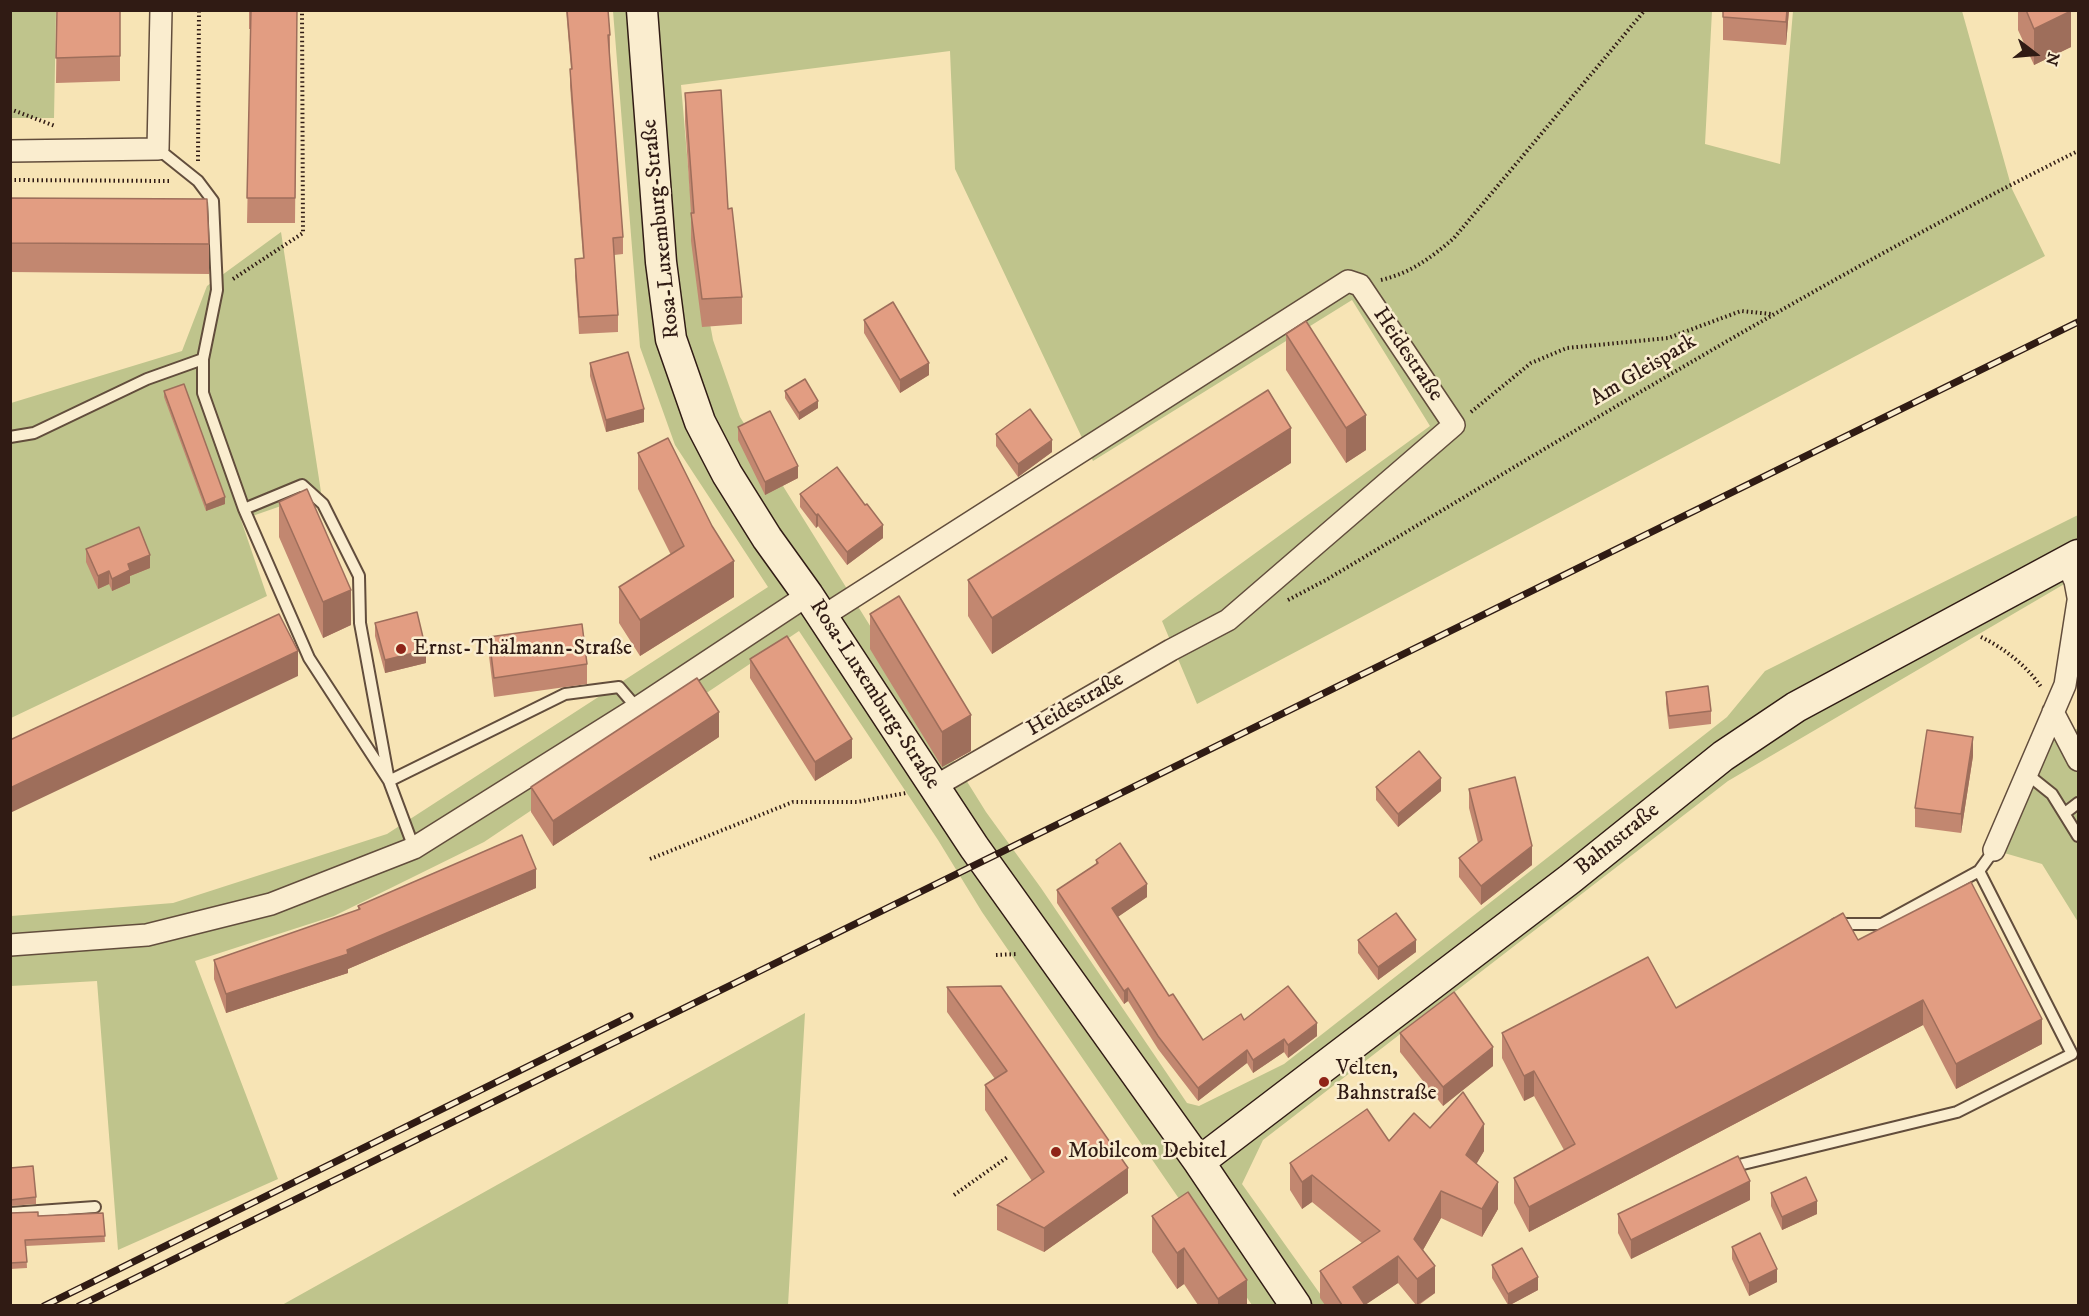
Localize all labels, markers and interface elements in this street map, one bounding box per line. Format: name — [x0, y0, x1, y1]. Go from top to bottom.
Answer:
north arrow — [2005, 24, 2065, 84]
text: N — [2041, 50, 2064, 68]
street label: Rosa-Luxemburg-Straße — [637, 118, 687, 340]
street label: Heidestraße — [1366, 303, 1448, 407]
street label: Am Gleispark — [1586, 329, 1702, 413]
street label: Rosa-Luxemburg-Straße — [803, 595, 945, 795]
place label: Ernst-Thälmann-Straße — [413, 636, 632, 662]
marker: Ernst-Thälmann-Straße — [394, 642, 408, 656]
street label: Heidestraße — [1023, 667, 1129, 743]
street label: Bahnstraße — [1571, 798, 1665, 882]
place label: Velten, Bahnstraße — [1336, 1056, 1437, 1108]
marker: Velten, Bahnstraße — [1317, 1075, 1331, 1089]
place label: Mobilcom Debitel — [1068, 1139, 1227, 1165]
marker: Mobilcom Debitel — [1049, 1145, 1063, 1159]

